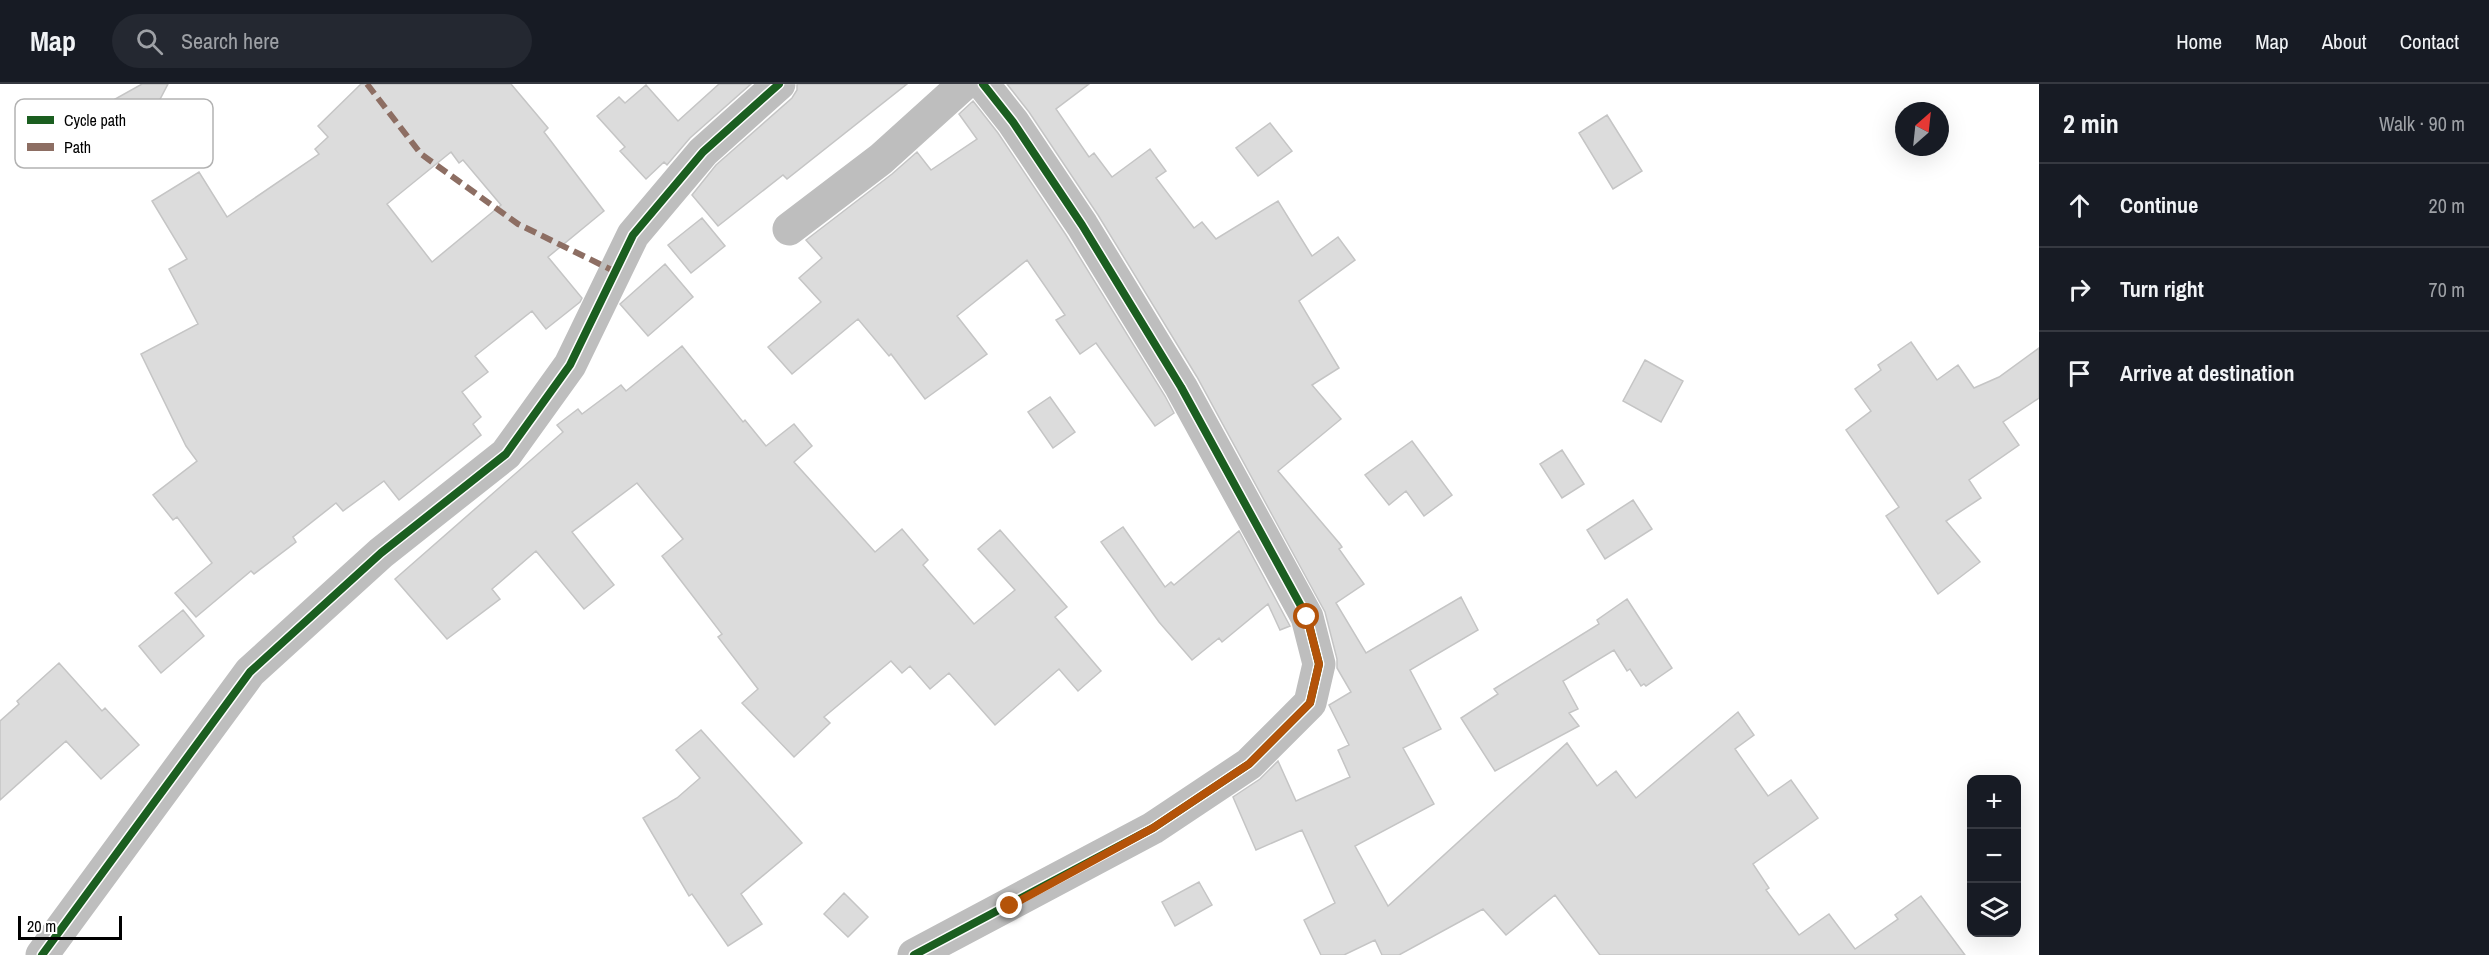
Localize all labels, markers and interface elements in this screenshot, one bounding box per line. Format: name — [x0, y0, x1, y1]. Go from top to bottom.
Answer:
search box — [112, 14, 532, 68]
text: Map — [30, 22, 76, 60]
icon: search — [133, 25, 166, 58]
text: Search here — [181, 26, 279, 56]
text: Home — [2176, 27, 2222, 56]
text: Map — [2255, 27, 2289, 56]
text: About — [2322, 27, 2367, 56]
text: Contact — [2400, 27, 2459, 56]
legend — [15, 99, 213, 168]
north arrow — [1895, 102, 1949, 156]
text: 2 min — [2063, 106, 2119, 141]
text: Cycle path — [64, 109, 126, 131]
text: Walk · 90 m — [2379, 110, 2465, 137]
text: Path — [64, 136, 91, 158]
icon: ahead — [2063, 189, 2096, 222]
text: Continue — [2120, 190, 2198, 220]
text: 20 m — [2429, 192, 2465, 219]
icon: right — [2063, 273, 2096, 306]
text: Turn right — [2120, 274, 2204, 304]
text: 70 m — [2429, 276, 2465, 303]
icon: arrive — [2063, 357, 2096, 390]
text: Arrive at destination — [2120, 358, 2294, 388]
route start — [1293, 603, 1319, 629]
map controls — [1967, 775, 2021, 937]
button: + — [1967, 775, 2021, 829]
button: − — [1967, 829, 2021, 883]
button: layers — [1967, 883, 2021, 937]
route end — [996, 892, 1022, 918]
scale bar — [18, 913, 122, 940]
text: 20 m — [27, 915, 56, 937]

